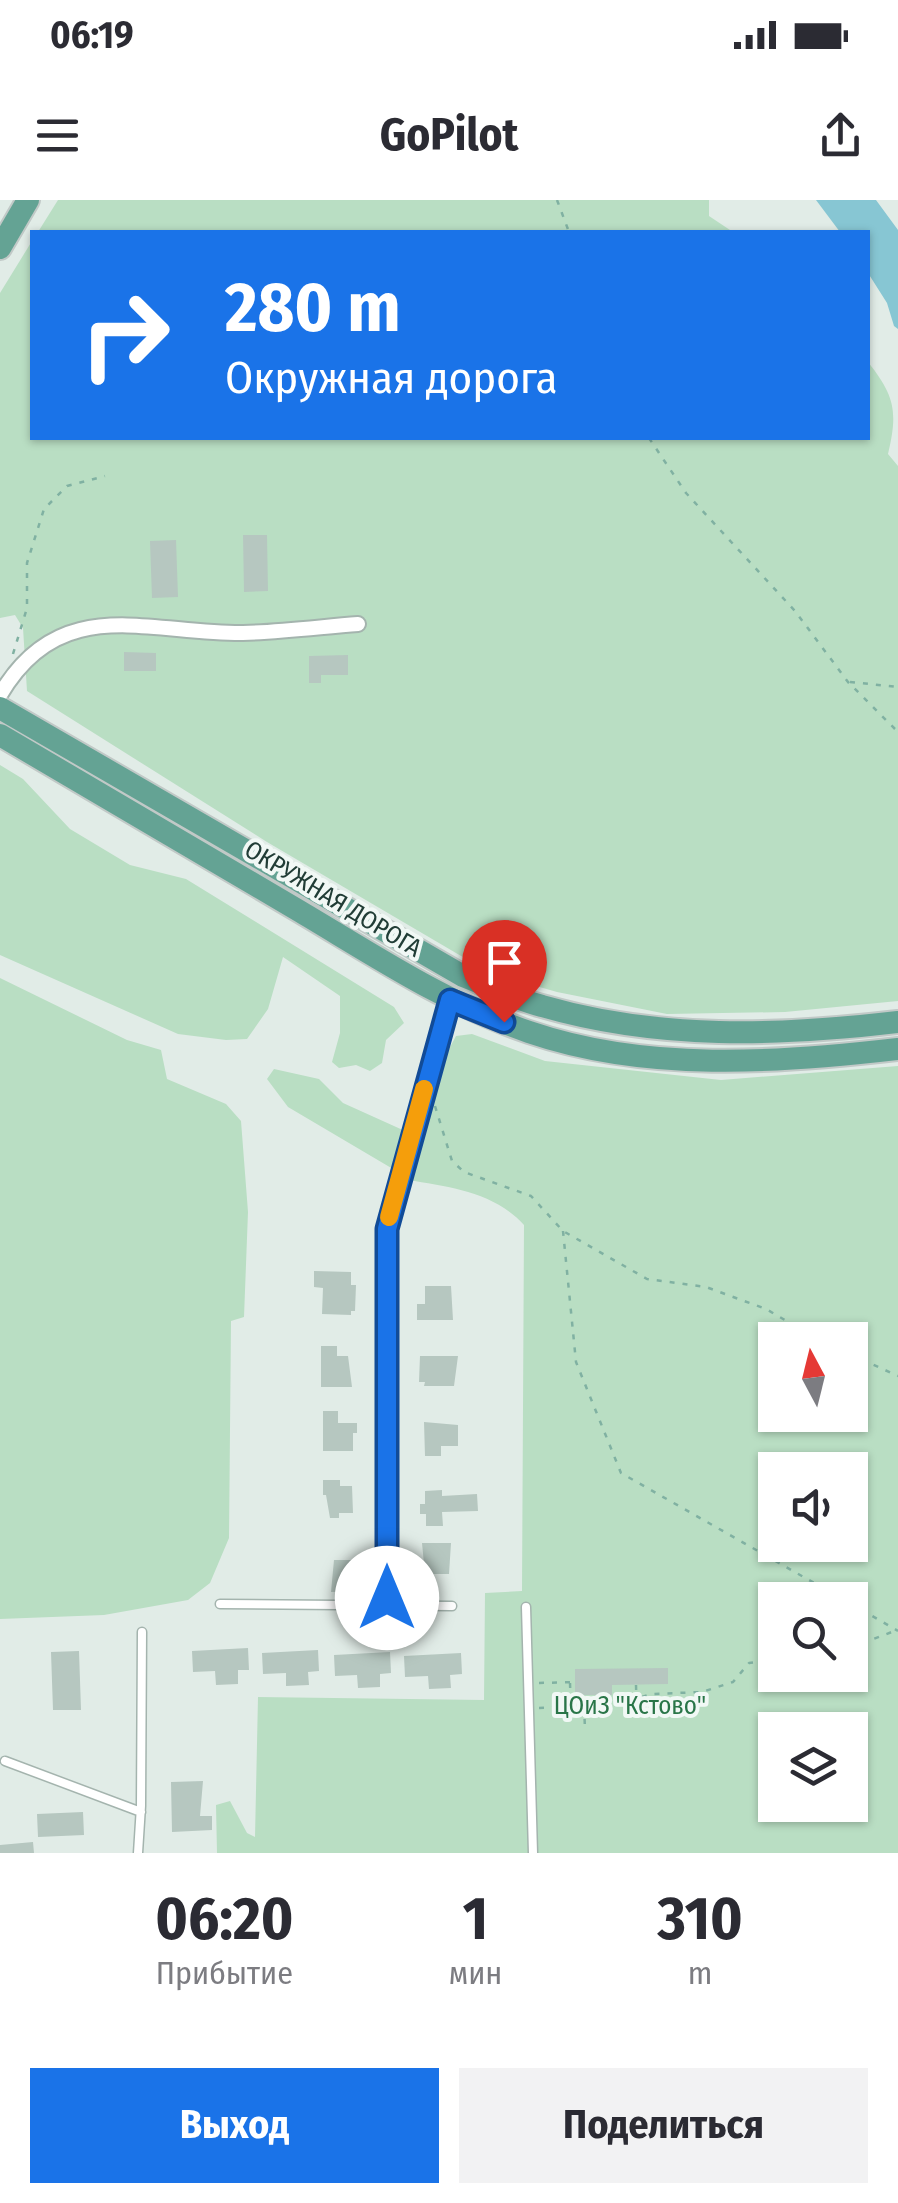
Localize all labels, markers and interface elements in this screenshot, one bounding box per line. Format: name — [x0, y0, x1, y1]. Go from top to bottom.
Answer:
text: 06:19 — [50, 12, 134, 58]
icon: menu — [30, 108, 85, 163]
text: GoPilot — [380, 108, 518, 162]
icon: share — [813, 108, 868, 163]
text: 280 m — [225, 266, 401, 350]
icon: right — [60, 270, 190, 400]
text: Окружная дорога — [225, 351, 558, 405]
street label: ОКРУЖНАЯ ДОРОГА — [239, 834, 427, 964]
pin — [462, 920, 547, 1023]
icon: arrive — [477, 935, 532, 990]
north arrow — [758, 1322, 868, 1432]
map controls — [758, 1322, 868, 1822]
button: sound — [758, 1452, 868, 1562]
position arrow — [335, 1546, 439, 1650]
button: search — [758, 1582, 868, 1692]
park label: ЦОиЗ "Кстово" — [554, 1691, 706, 1721]
button: layers — [758, 1712, 868, 1822]
text: 06:20 — [155, 1883, 294, 1955]
text: 1 — [463, 1883, 488, 1955]
text: 310 — [658, 1883, 743, 1955]
text: Прибытие — [156, 1954, 293, 1992]
text: мин — [449, 1954, 502, 1992]
text: m — [688, 1954, 712, 1992]
button: Выход — [30, 2068, 439, 2183]
button: Поделиться — [459, 2068, 868, 2183]

